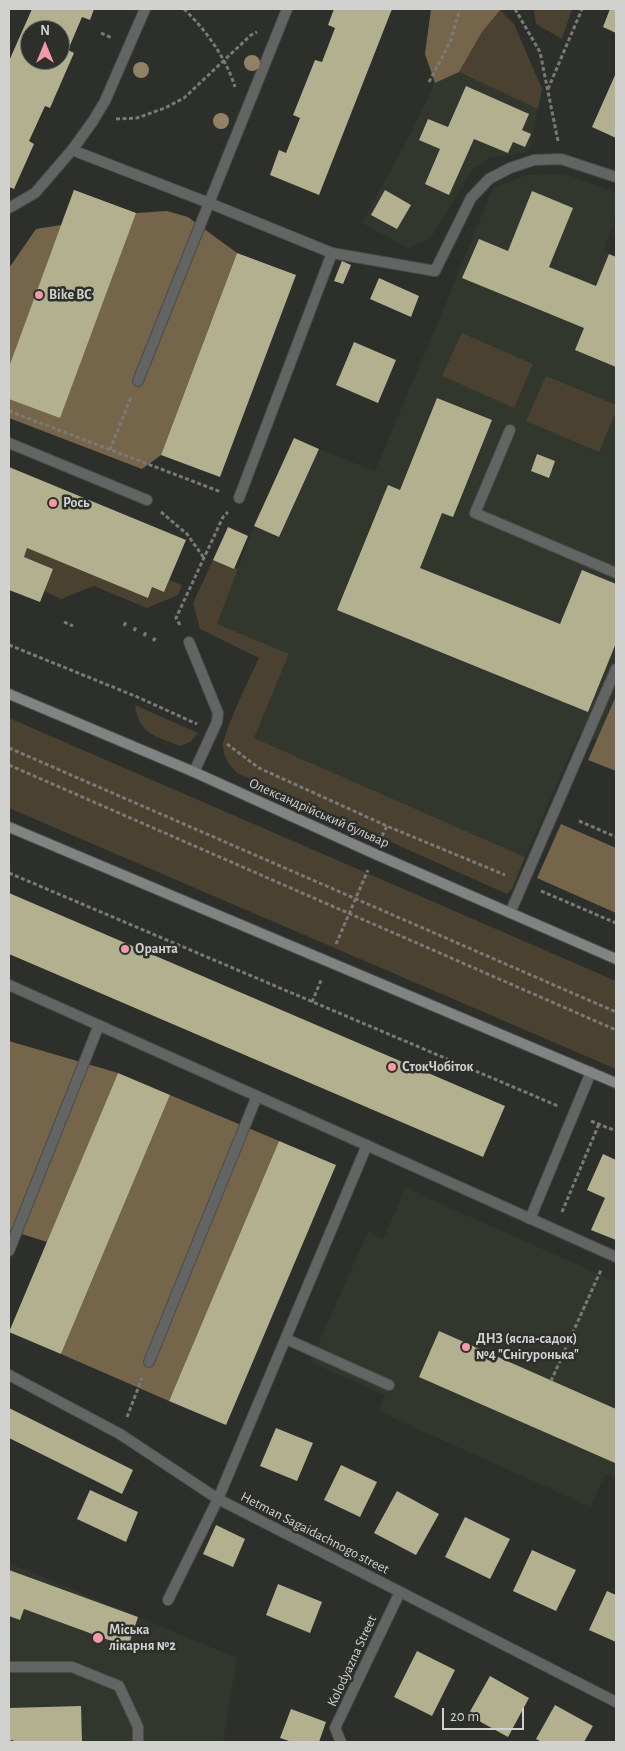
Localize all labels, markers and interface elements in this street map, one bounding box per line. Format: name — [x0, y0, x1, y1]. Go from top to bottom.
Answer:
north arrow — [20, 20, 70, 70]
text: N — [40, 24, 50, 38]
place label: Bike BC — [49, 287, 92, 303]
marker: Bike BC — [33, 289, 45, 301]
place label: Рось — [63, 495, 89, 511]
marker: Рось — [47, 497, 59, 509]
street label: Олександрійський бульвар — [246, 774, 392, 852]
place label: Оранта — [135, 941, 178, 957]
marker: Оранта — [119, 943, 131, 955]
place label: СтокЧобіток — [402, 1059, 474, 1075]
marker: СтокЧобіток — [386, 1061, 398, 1073]
place label: ДНЗ (ясла-садок) №4 "Снігуронька" — [476, 1331, 579, 1364]
marker: ДНЗ (ясла-садок) №4 "Снігуронька" — [460, 1341, 472, 1353]
street label: Hetman Sagaidachnogo street — [238, 1488, 392, 1578]
street label: Kolodyazna Street — [324, 1613, 380, 1709]
place label: Міська лікарня №2 — [109, 1622, 176, 1654]
marker: Міська лікарня №2 — [91, 1631, 105, 1645]
scale bar — [445, 1698, 528, 1730]
text: 20 m — [450, 1709, 479, 1724]

